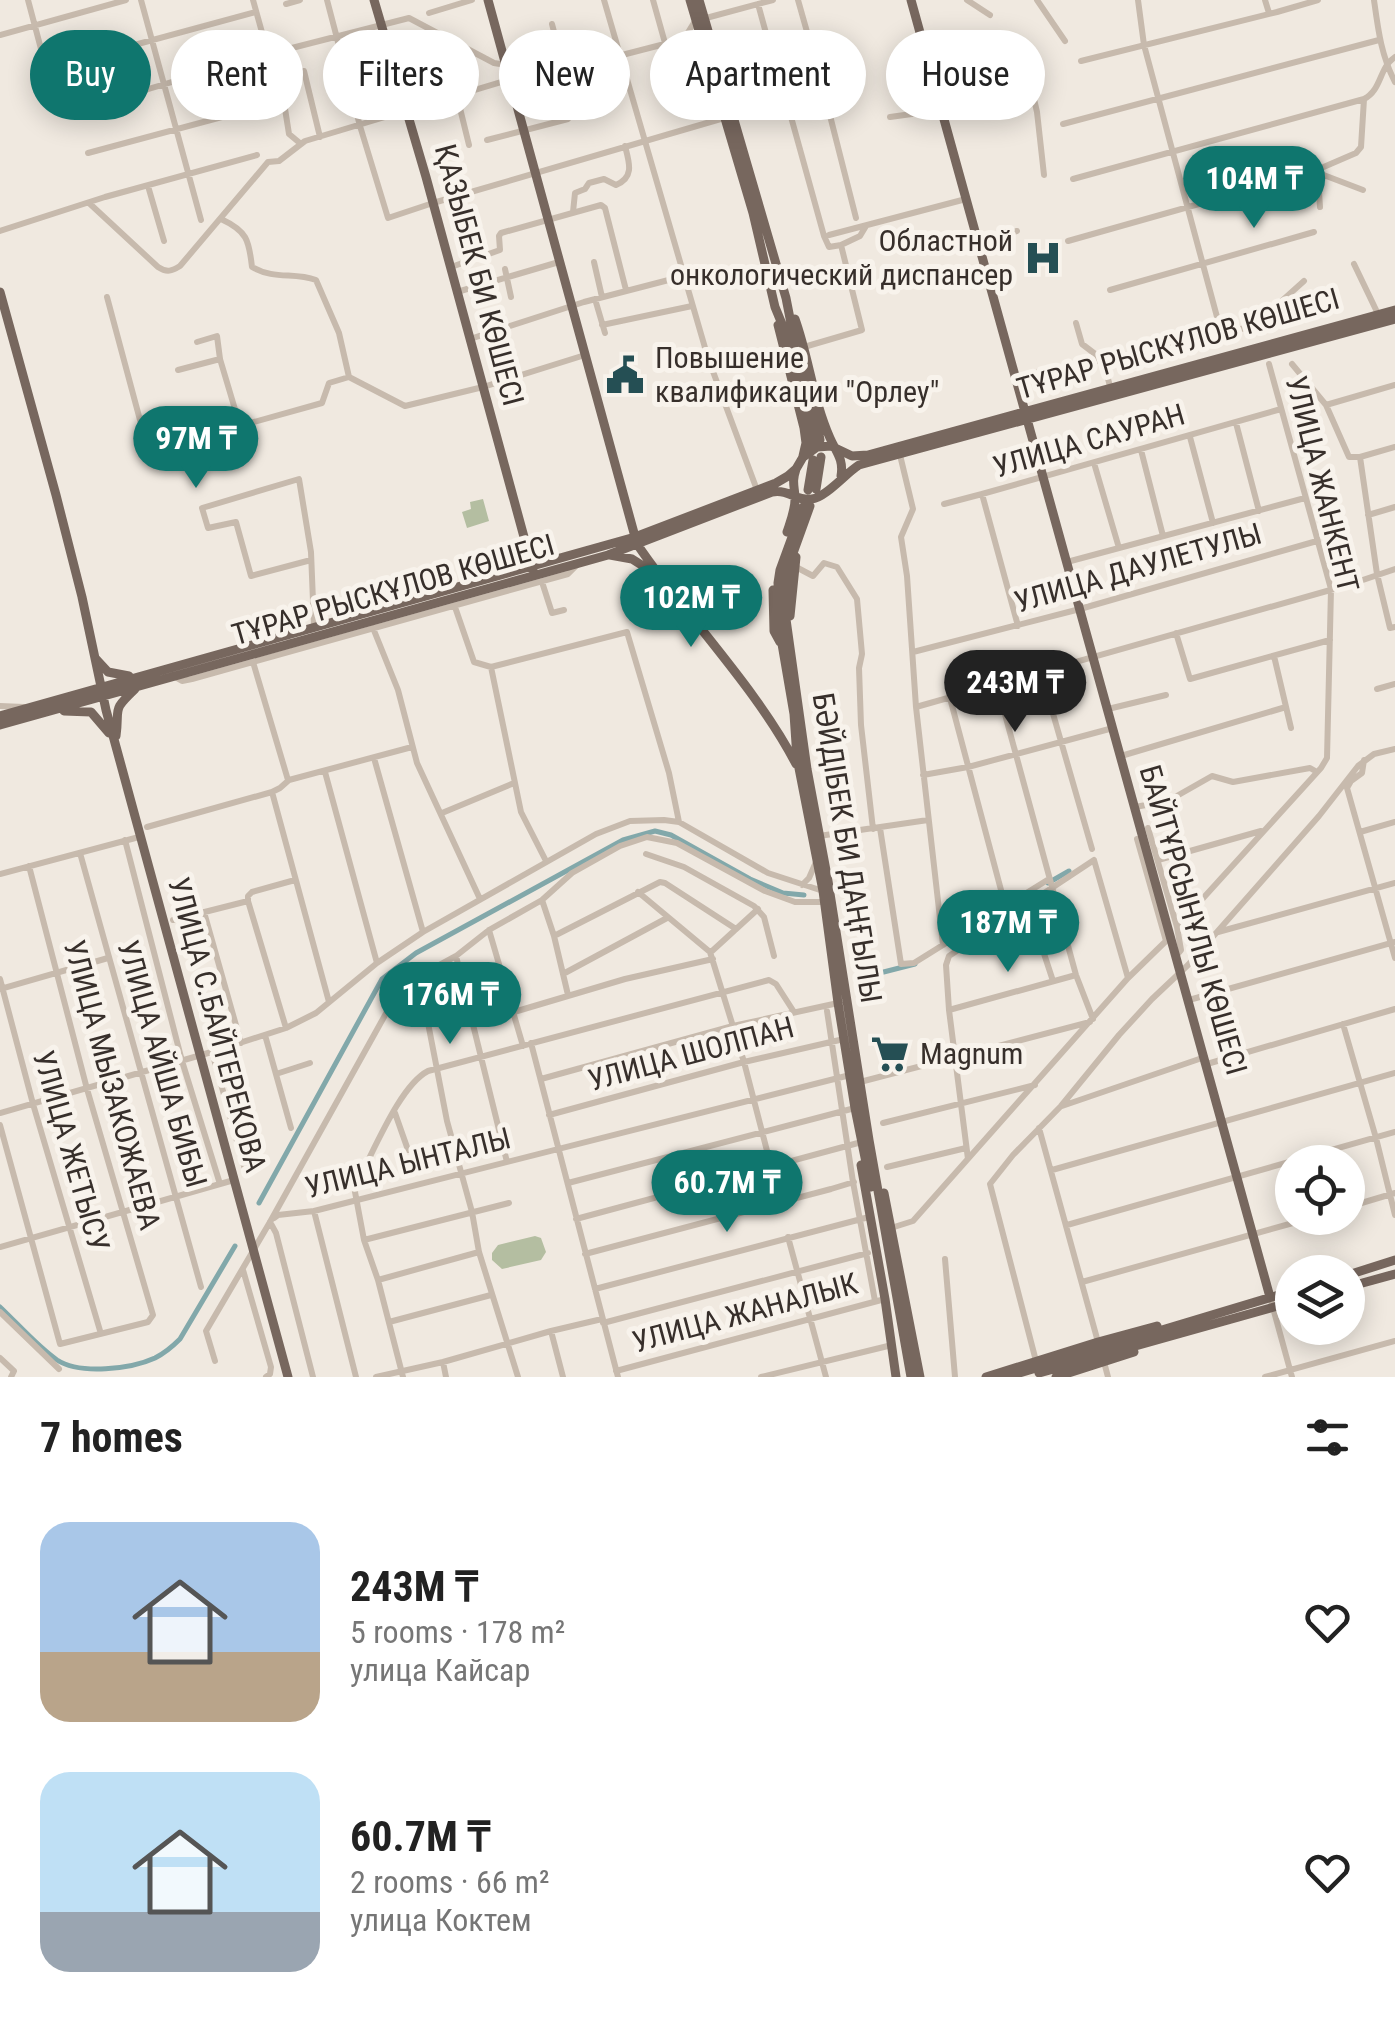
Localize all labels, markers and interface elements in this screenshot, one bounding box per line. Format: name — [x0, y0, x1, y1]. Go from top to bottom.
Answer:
chip: Buy — [30, 30, 151, 120]
chip: Rent — [171, 30, 303, 120]
chip: Filters — [323, 30, 479, 120]
chip: New — [499, 30, 630, 120]
chip: Apartment — [650, 30, 866, 120]
chip: House — [886, 30, 1045, 120]
street label: ҚАЗЫБЕК БИ КӨШЕСІ — [428, 140, 531, 409]
pin: 104M ₸ — [1173, 146, 1335, 231]
text: 104M ₸ — [1205, 159, 1303, 197]
place label: Областной онкологический диспансер — [670, 223, 1013, 292]
hospital icon: Областной онкологический диспансер — [1022, 237, 1064, 279]
street label: ТҰРАР РЫСКҰЛОВ КӨШЕСІ — [1013, 281, 1343, 406]
place label: Повышение квалификации "Орлеу" — [655, 340, 939, 409]
public building icon: Повышение квалификации "Орлеу" — [604, 354, 646, 396]
street label: УЛИЦА ЖАНКЕНТ — [1279, 372, 1366, 596]
street label: УЛИЦА САУРАН — [989, 396, 1189, 485]
pin: 97M ₸ — [126, 406, 266, 491]
text: 97M ₸ — [155, 419, 237, 457]
street label: УЛИЦА ДАУЛЕТУЛЫ — [1010, 515, 1265, 620]
street label: ТҰРАР РЫСКҰЛОВ КӨШЕСІ — [228, 527, 558, 652]
pin: 102M ₸ — [610, 565, 772, 650]
text: 102M ₸ — [642, 578, 740, 616]
pin: 243M ₸ — [934, 650, 1096, 735]
text: 243M ₸ — [966, 663, 1064, 701]
street label: БӘЙДІБЕК БИ ДАҢҒЫЛЫ — [806, 690, 889, 1005]
street label: БАЙТҰРСЫНҰЛЫ КӨШЕСІ — [1133, 761, 1254, 1079]
street label: УЛИЦА С.БАЙТЕРЕКОВА — [161, 874, 274, 1176]
pin: 187M ₸ — [927, 890, 1089, 975]
text: 187M ₸ — [959, 903, 1057, 941]
street label: УЛИЦА МЫЗАКОЖАЕВА — [57, 936, 168, 1233]
street label: УЛИЦА АЙША БИБЫ — [110, 936, 215, 1191]
pin: 176M ₸ — [369, 962, 531, 1047]
text: 176M ₸ — [401, 975, 499, 1013]
street label: УЛИЦА ШОЛПАН — [584, 1009, 797, 1098]
supermarket icon: Magnum — [869, 1033, 911, 1075]
place label: Magnum — [920, 1036, 1023, 1071]
street label: УЛИЦА ЖЕТЫСУ — [26, 1047, 117, 1255]
street label: УЛИЦА ЫНТАЛЫ — [302, 1120, 514, 1205]
map controls — [1275, 1145, 1365, 1345]
button: locate — [1275, 1145, 1365, 1235]
pin: 60.7M ₸ — [635, 1150, 819, 1235]
text: 60.7M ₸ — [674, 1163, 780, 1201]
button: layers — [1275, 1255, 1365, 1345]
street label: УЛИЦА ЖАНАЛЫК — [628, 1266, 861, 1359]
icon: filters — [1300, 1410, 1355, 1465]
text: 7 homes — [40, 1413, 183, 1462]
icon: home — [120, 1562, 240, 1682]
text: 243M ₸ — [350, 1562, 478, 1611]
icon: heart — [1300, 1595, 1355, 1650]
text: 5 rooms · 178 m² — [350, 1613, 565, 1651]
text: улица Кайсар — [350, 1651, 530, 1689]
icon: home — [120, 1812, 240, 1932]
text: 60.7M ₸ — [350, 1812, 490, 1861]
icon: heart — [1300, 1845, 1355, 1900]
text: 2 rooms · 66 m² — [350, 1863, 549, 1901]
text: улица Коктем — [350, 1901, 532, 1939]

